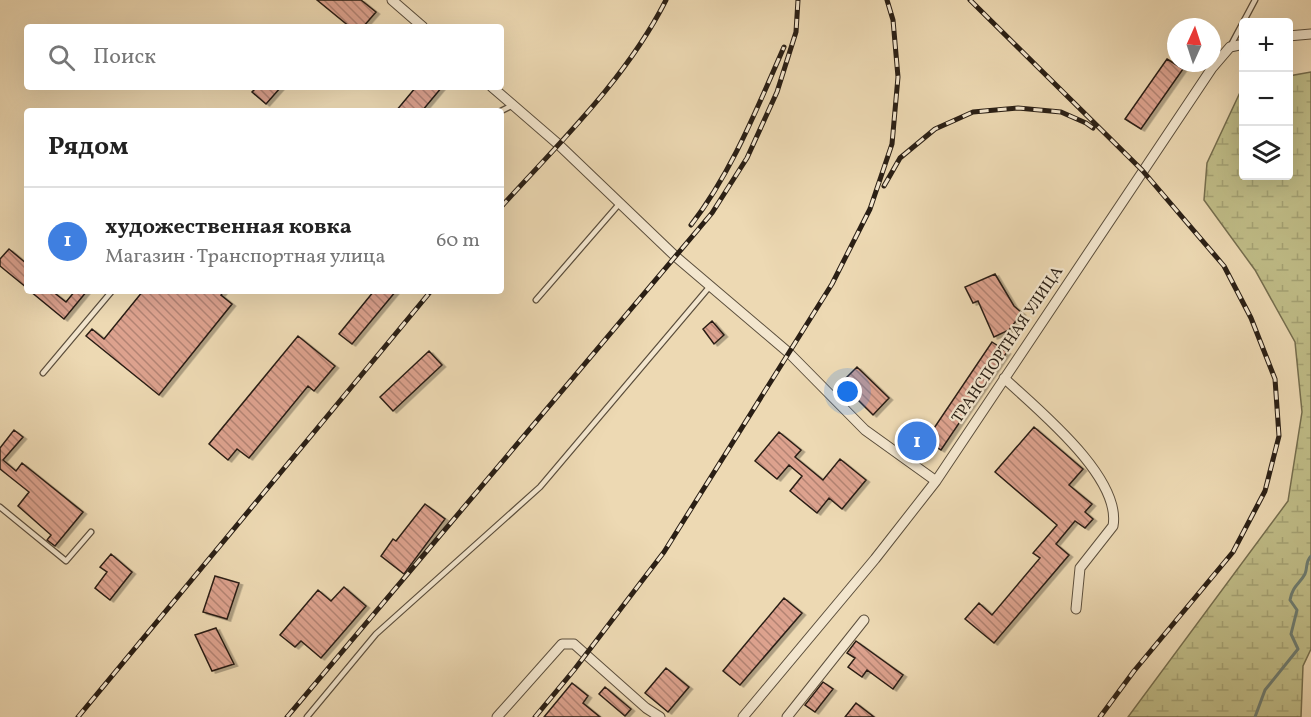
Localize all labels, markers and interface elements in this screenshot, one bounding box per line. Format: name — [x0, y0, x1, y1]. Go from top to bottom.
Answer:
north arrow — [1167, 18, 1221, 72]
map controls — [1239, 18, 1293, 180]
button: + — [1239, 18, 1293, 72]
search box — [24, 24, 504, 90]
icon: search — [45, 41, 78, 74]
text: Поиск — [93, 42, 156, 73]
button: − — [1239, 72, 1293, 126]
button: layers — [1239, 126, 1293, 180]
text: Рядом — [48, 129, 128, 165]
text: художественная ковка — [105, 212, 352, 243]
text: 1 — [63, 227, 72, 255]
text: 60 m — [436, 227, 480, 255]
text: Магазин · Транспортная улица — [105, 243, 385, 271]
street label: ТРАНСПОРТНАЯ УЛИЦА — [947, 262, 1069, 428]
your location — [833, 377, 862, 406]
pin: 1 — [898, 418, 936, 464]

